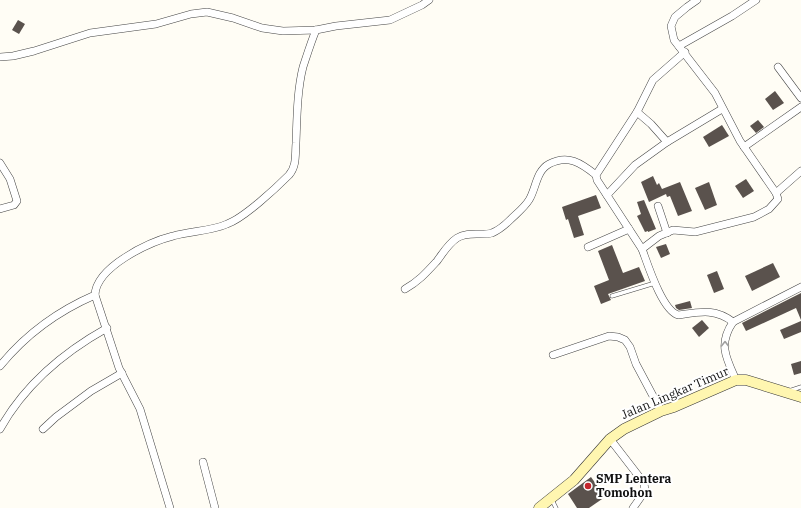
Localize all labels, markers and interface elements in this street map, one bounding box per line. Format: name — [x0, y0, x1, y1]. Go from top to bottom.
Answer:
one-way arrow — [721, 341, 729, 347]
street label: Jalan Lingkar Timur — [619, 363, 731, 422]
place label: SMP Lentera Tomohon — [596, 471, 672, 500]
marker: SMP Lentera Tomohon — [583, 481, 593, 491]

